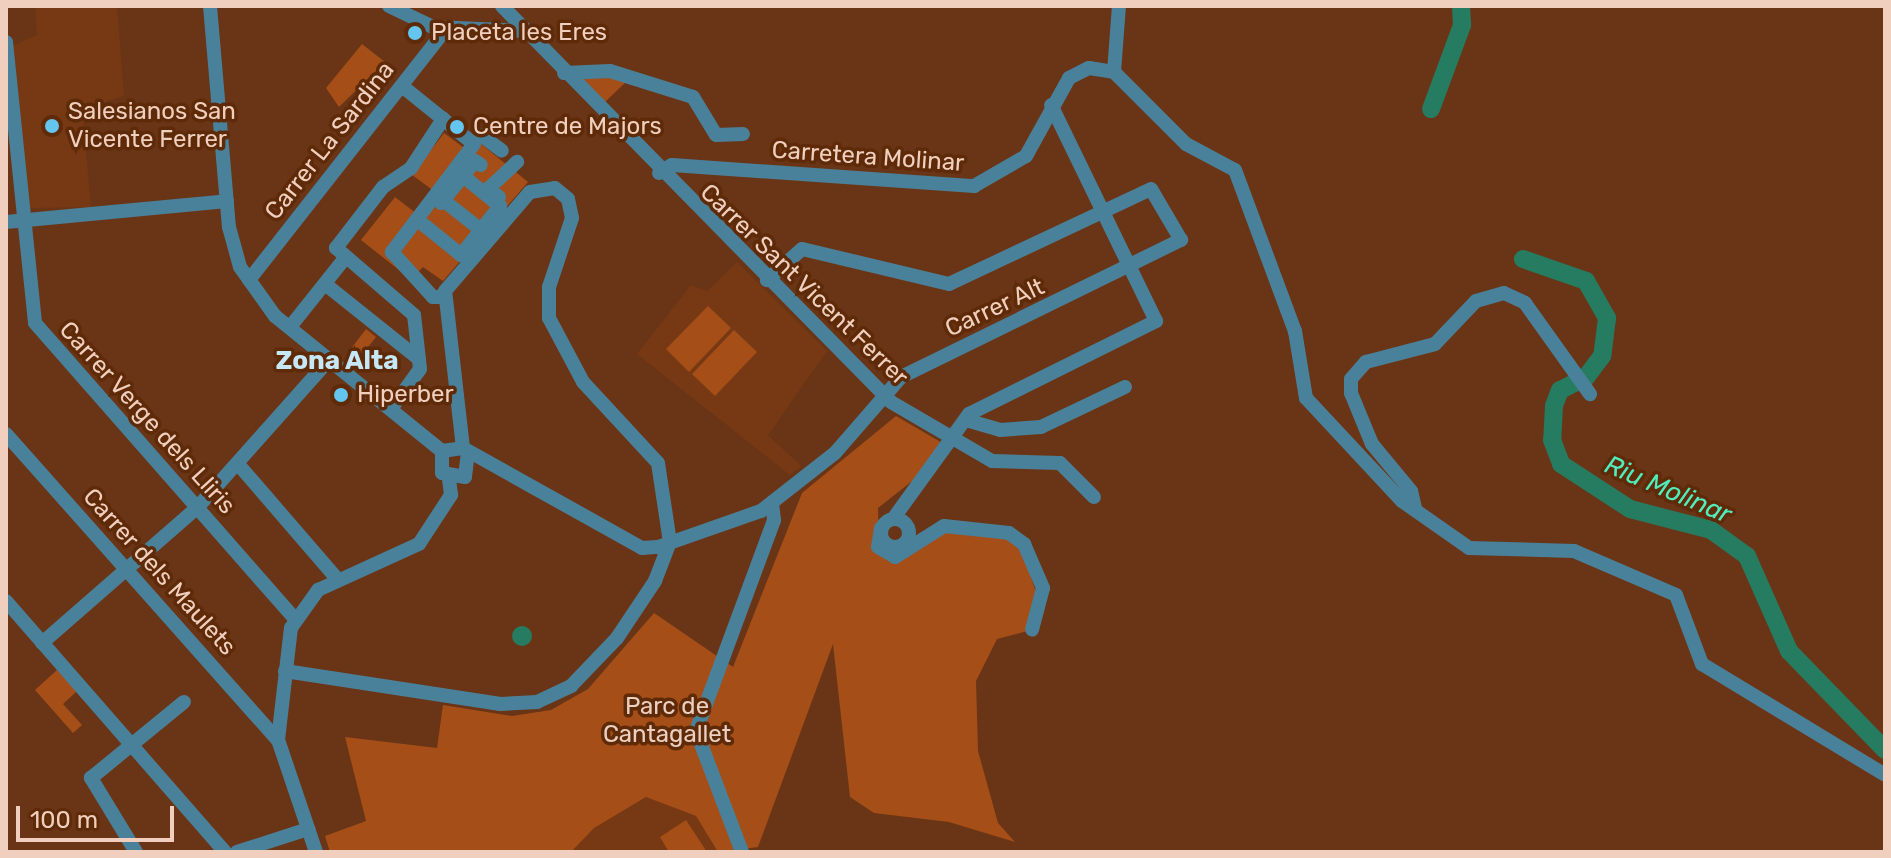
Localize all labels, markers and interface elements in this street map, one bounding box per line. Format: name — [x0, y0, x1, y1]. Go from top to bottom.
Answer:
place label: Placeta les Eres — [431, 19, 607, 47]
marker: Placeta les Eres — [406, 24, 424, 42]
street label: Carrer La Sardina — [259, 56, 401, 226]
place label: Salesianos San Vicente Ferrer — [68, 98, 236, 154]
place label: Centre de Majors — [473, 113, 662, 141]
marker: Salesianos San Vicente Ferrer — [43, 117, 61, 135]
marker: Centre de Majors — [448, 118, 466, 136]
street label: Carretera Molinar — [771, 136, 965, 178]
street label: Carrer Sant Vicent Ferrer — [694, 178, 914, 392]
street label: Carrer Alt — [940, 272, 1050, 344]
street label: Carrer Verge dels Lliris — [53, 315, 241, 521]
district label: Zona Alta — [275, 345, 399, 377]
place label: Hiperber — [357, 381, 454, 409]
marker: Hiperber — [332, 386, 350, 404]
water label: Riu Molinar — [1600, 449, 1736, 531]
street label: Carrer dels Maulets — [76, 483, 242, 661]
park label: Parc de Cantagallet — [603, 693, 731, 749]
scale bar — [20, 790, 178, 840]
text: 100 m — [30, 806, 98, 834]

